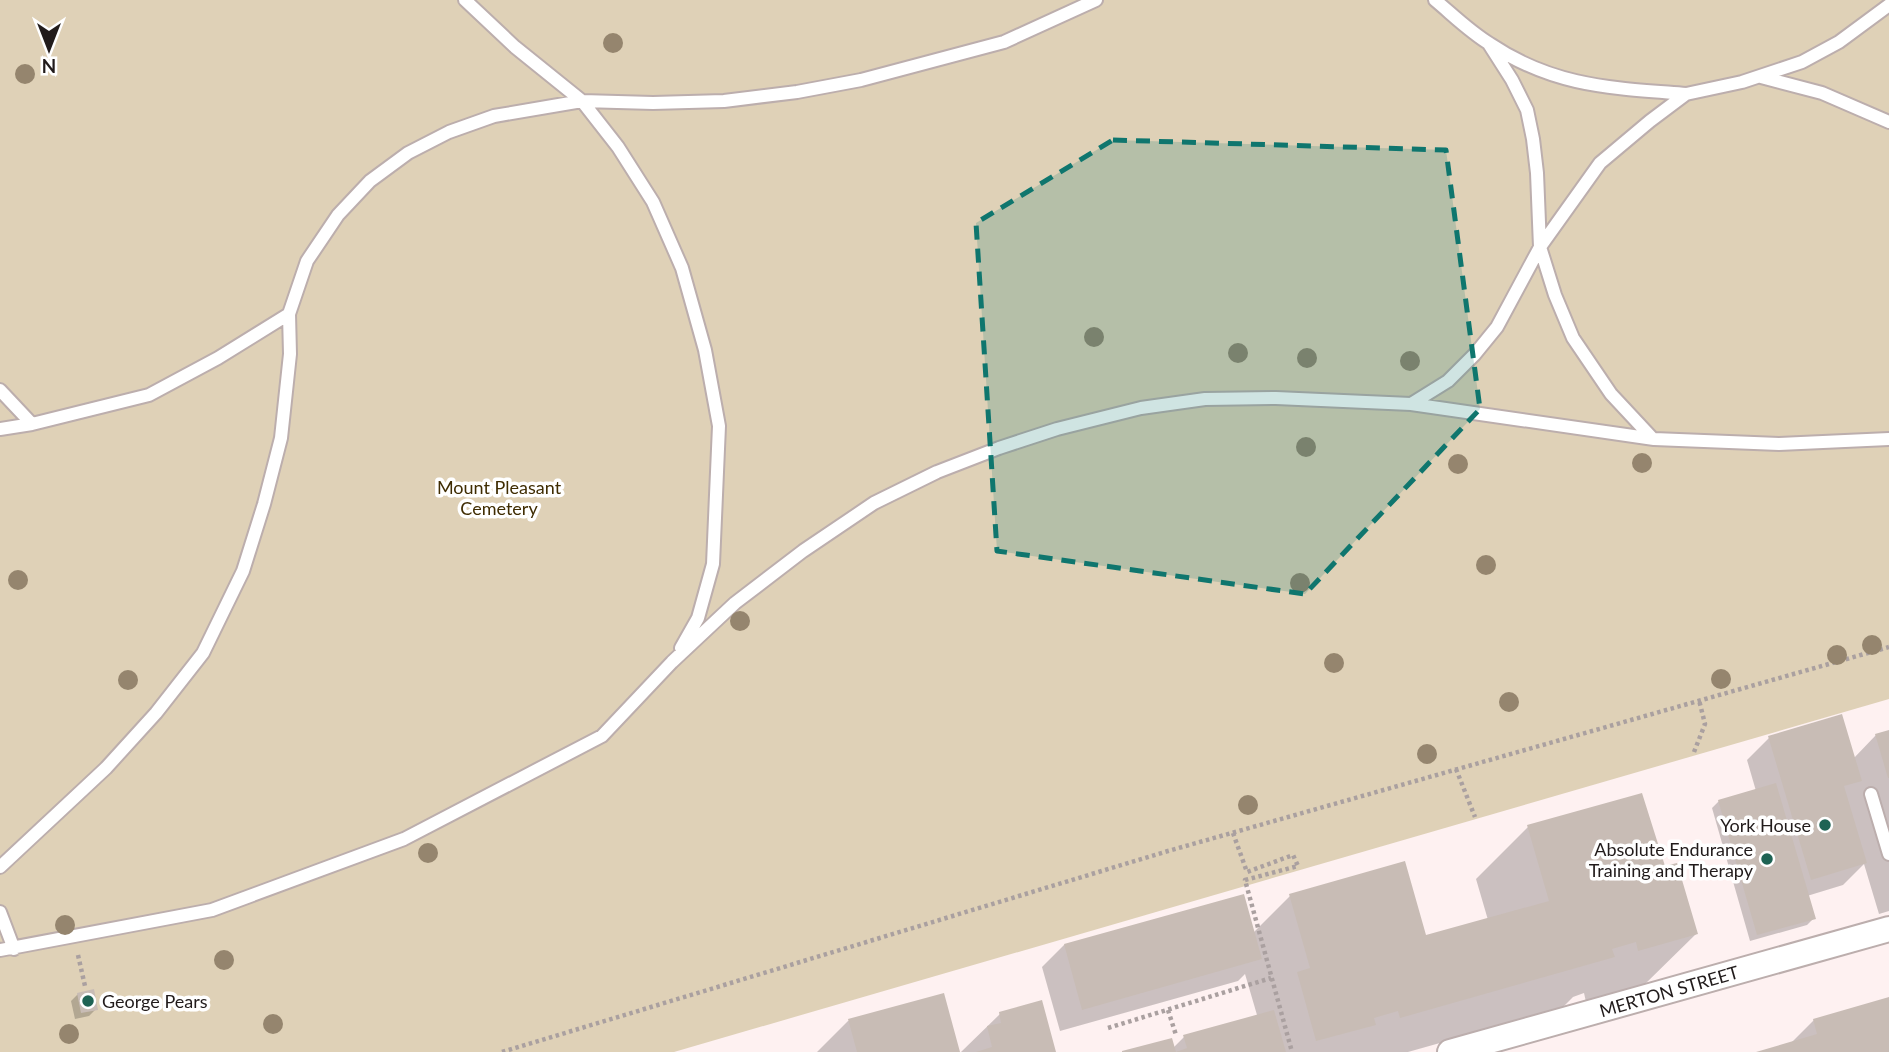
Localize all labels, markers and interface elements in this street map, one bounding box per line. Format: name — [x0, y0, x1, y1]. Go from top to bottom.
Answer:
north arrow — [14, 14, 84, 84]
text: N — [42, 55, 56, 78]
park label: Mount Pleasant Cemetery — [437, 476, 562, 519]
place label: York House — [1720, 814, 1811, 836]
marker: York House — [1817, 817, 1833, 833]
place label: Absolute Endurance Training and Therapy — [1589, 838, 1754, 881]
marker: Absolute Endurance Training and Therapy — [1759, 851, 1775, 867]
street label: MERTON STREET — [1597, 960, 1742, 1021]
place label: George Pears — [102, 990, 208, 1012]
marker: George Pears — [80, 993, 96, 1009]

